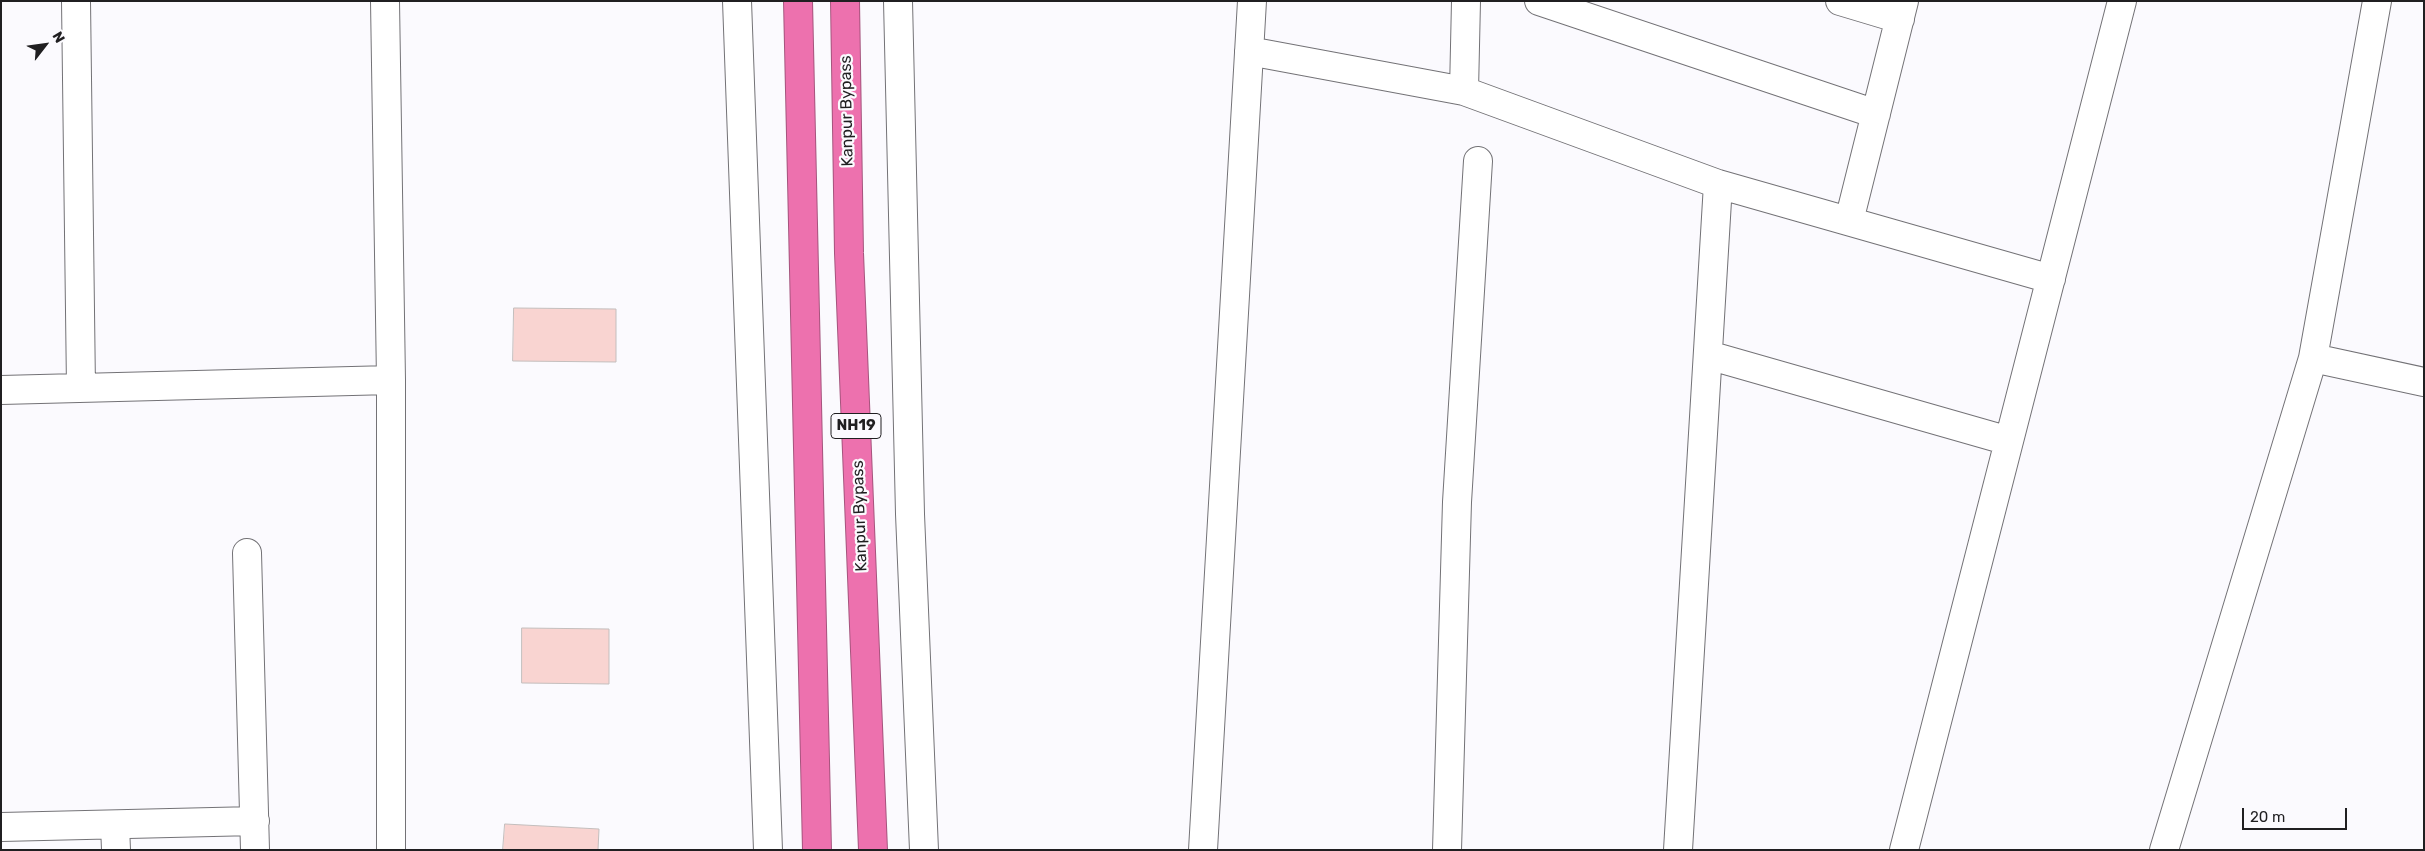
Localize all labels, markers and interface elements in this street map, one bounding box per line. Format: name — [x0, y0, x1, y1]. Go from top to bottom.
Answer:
north arrow — [20, 20, 70, 70]
text: N — [49, 29, 68, 46]
street label: Kanpur Bypass — [836, 55, 858, 167]
road number: NH19 — [831, 414, 881, 438]
street label: Kanpur Bypass — [848, 460, 872, 572]
scale bar — [2245, 798, 2350, 830]
text: 20 m — [2250, 808, 2285, 826]

